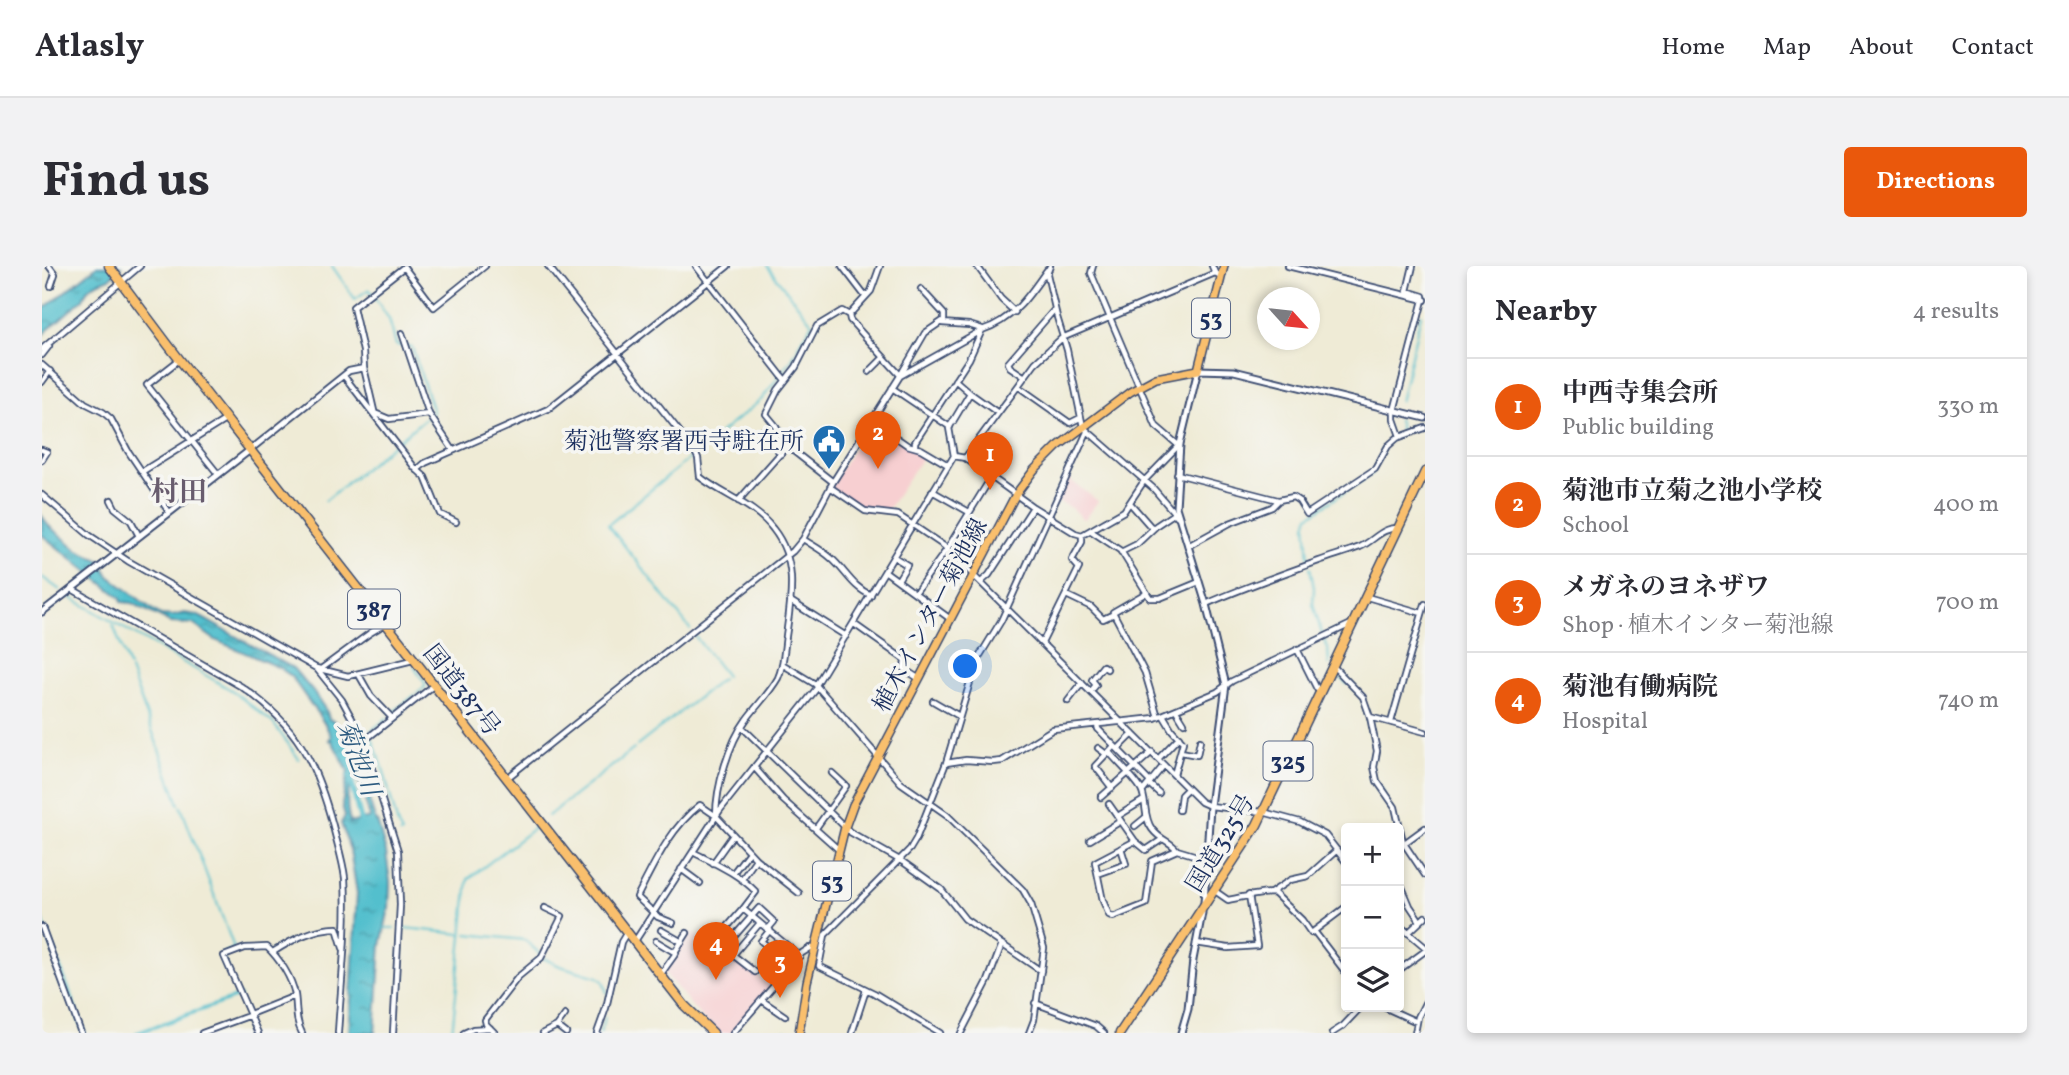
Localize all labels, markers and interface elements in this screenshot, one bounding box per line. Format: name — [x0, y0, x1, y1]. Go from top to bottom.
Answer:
text: Atlasly — [35, 25, 144, 71]
text: Home — [1661, 31, 1725, 65]
text: Map — [1763, 31, 1811, 65]
text: About — [1849, 31, 1914, 65]
text: Contact — [1952, 31, 2034, 65]
button: Directions — [1844, 147, 2027, 217]
text: Find us — [42, 148, 210, 217]
north arrow — [1257, 287, 1320, 350]
text: Nearby — [1495, 291, 1597, 333]
text: 4 results — [1913, 296, 1999, 328]
road number: 53 — [1192, 298, 1230, 338]
text: 中西寺集会所 — [1562, 376, 1718, 412]
text: 1 — [1513, 391, 1523, 423]
text: 330 m — [1937, 391, 1999, 423]
pin: 2 — [855, 411, 901, 469]
text: Public building — [1562, 412, 1714, 444]
public building icon: 菊池警察署西寺駐在所 — [810, 422, 848, 471]
place label: 菊池警察署西寺駐在所 — [564, 426, 804, 460]
pin: 1 — [967, 432, 1013, 490]
district label: 村田 — [151, 474, 207, 513]
text: 菊池市立菊之池小学校 — [1562, 474, 1822, 510]
text: 2 — [1512, 489, 1524, 521]
text: 400 m — [1933, 489, 1999, 521]
text: School — [1562, 510, 1629, 542]
street label: 植木インター菊池線 — [866, 513, 997, 719]
text: メガネのヨネザワ — [1562, 570, 1770, 606]
text: 3 — [1512, 587, 1524, 619]
text: 700 m — [1936, 587, 1999, 619]
road number: 387 — [348, 590, 400, 628]
text: Shop · 植木インター菊池線 — [1562, 610, 1834, 642]
street label: 国道387号 — [414, 638, 507, 744]
your location — [948, 649, 982, 683]
text: 菊池有働病院 — [1562, 670, 1718, 706]
text: 4 — [1511, 685, 1525, 717]
text: 740 m — [1938, 685, 1999, 717]
text: Hospital — [1562, 706, 1648, 738]
water label: 菊池川 — [327, 716, 388, 804]
road number: 325 — [1264, 741, 1312, 780]
street label: 国道325号 — [1179, 789, 1264, 899]
map controls — [1341, 823, 1404, 1012]
button: + — [1341, 823, 1404, 886]
road number: 53 — [813, 862, 851, 901]
button: − — [1341, 886, 1404, 949]
pin: 4 — [693, 922, 739, 980]
pin: 3 — [757, 940, 803, 998]
button: layers — [1341, 949, 1404, 1012]

